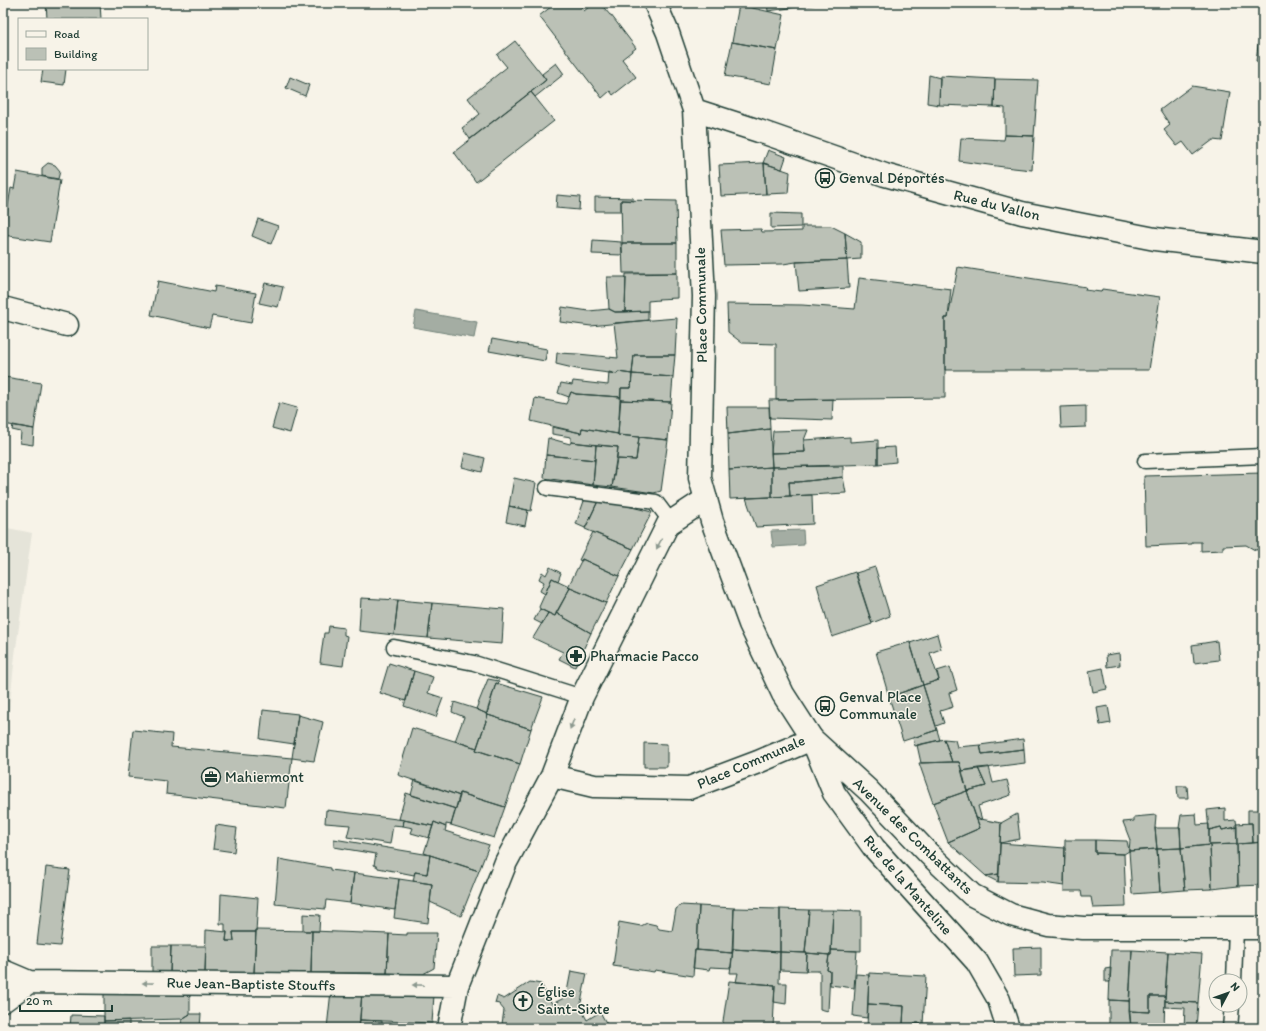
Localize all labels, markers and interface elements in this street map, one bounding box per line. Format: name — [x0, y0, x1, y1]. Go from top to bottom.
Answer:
legend — [18, 18, 148, 70]
text: Road — [54, 27, 80, 41]
text: Building — [54, 47, 98, 61]
bus stop icon: Genval Déportés — [814, 167, 836, 189]
place label: Genval Déportés — [839, 169, 945, 187]
street label: Rue du Vallon — [952, 186, 1043, 225]
street label: Place Communale — [691, 247, 711, 363]
one-way arrow — [656, 538, 662, 550]
pharmacy icon: Pharmacie Pacco — [565, 645, 587, 667]
place label: Pharmacie Pacco — [590, 647, 699, 665]
place label: Genval Place Communale — [839, 688, 922, 723]
bus stop icon: Genval Place Communale — [814, 695, 836, 717]
one-way arrow — [568, 718, 574, 730]
street label: Place Communale — [694, 731, 808, 793]
office icon: Mahiermont — [200, 766, 222, 788]
place label: Mahiermont — [225, 768, 304, 786]
street label: Avenue des Combattants — [849, 774, 977, 898]
street label: Rue de la Manteline — [860, 831, 956, 939]
north arrow — [1208, 973, 1248, 1013]
street label: Rue Jean-Baptiste Stouffs — [166, 974, 336, 994]
one-way arrow — [141, 980, 154, 986]
text: N — [1228, 980, 1243, 994]
one-way arrow — [412, 982, 424, 989]
place label: Église Saint-Sixte — [537, 983, 610, 1018]
scale bar — [20, 987, 112, 1013]
church icon: Église Saint-Sixte — [512, 990, 534, 1012]
text: 20 m — [26, 994, 53, 1008]

